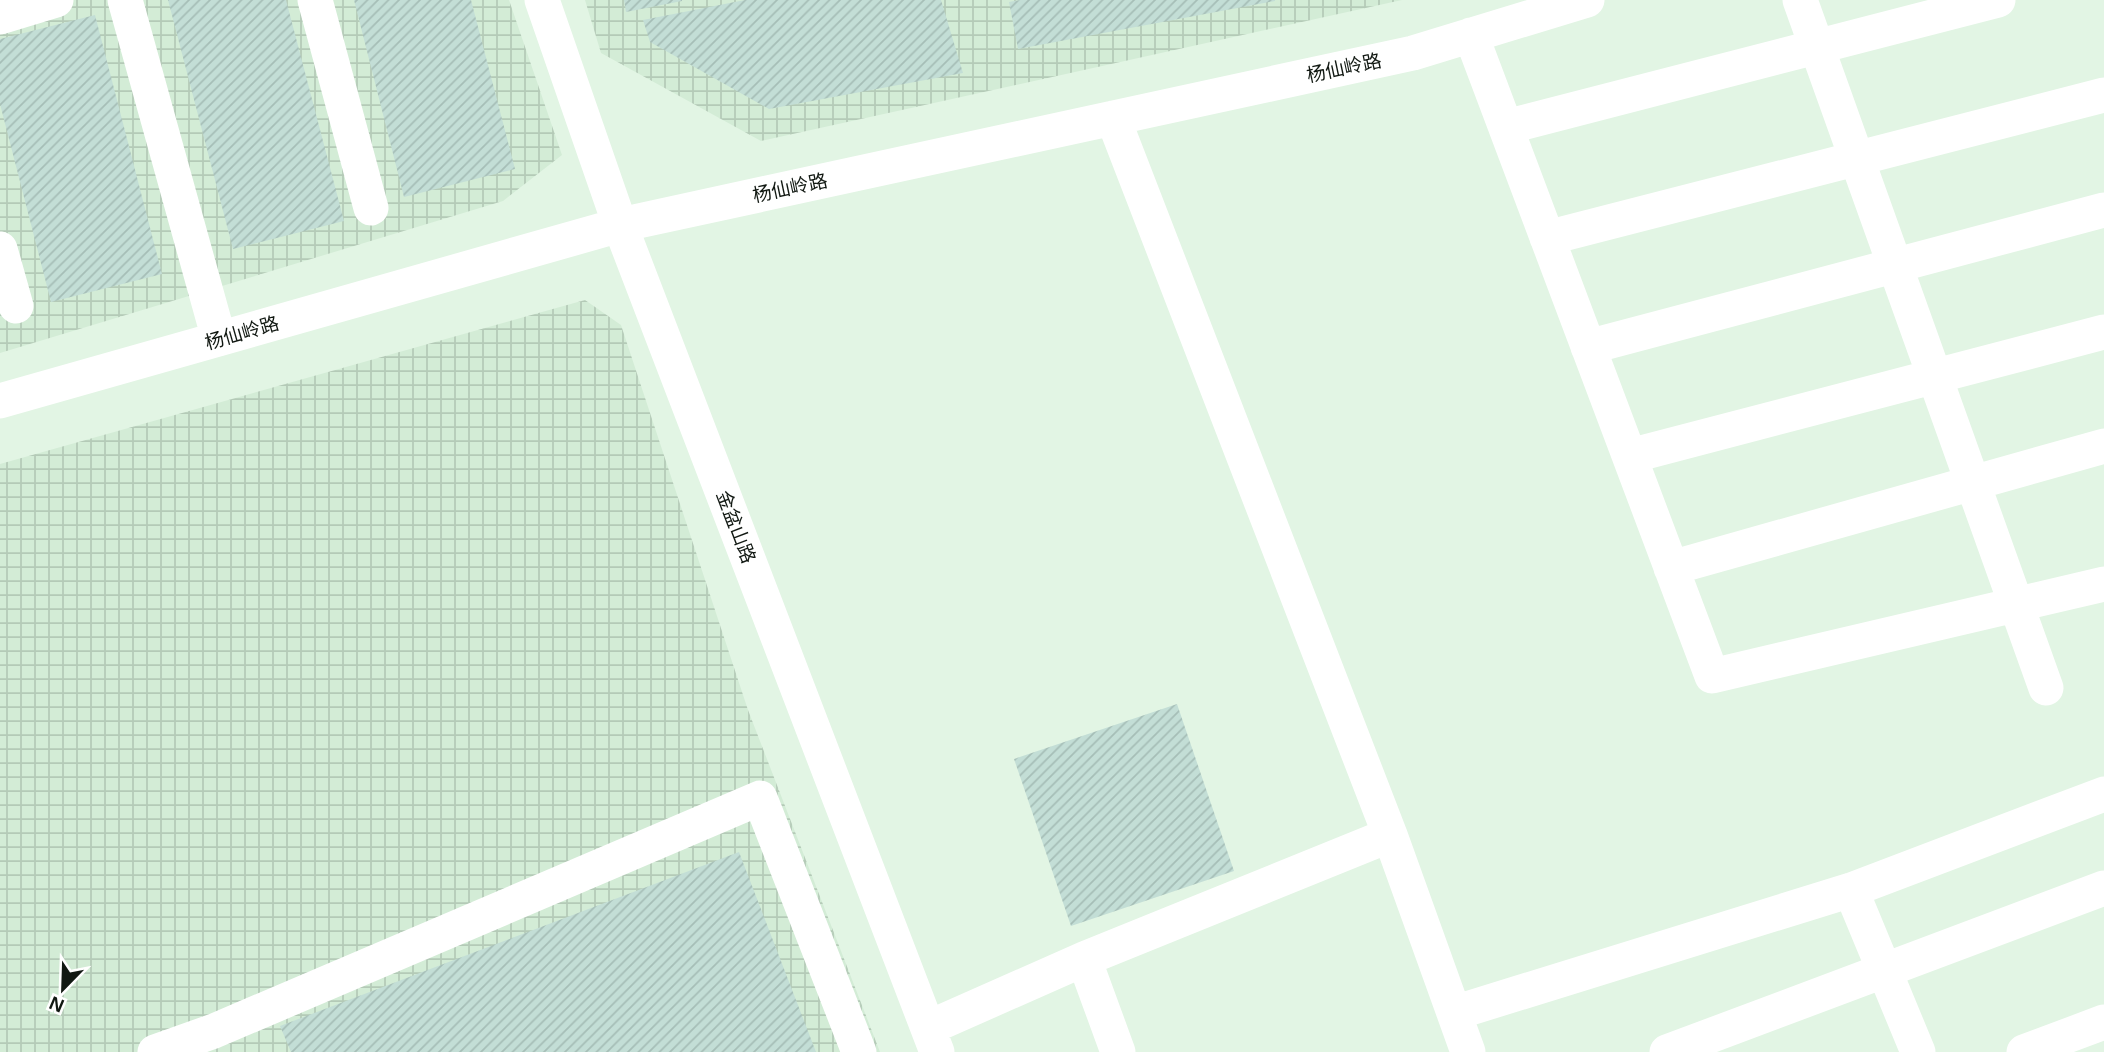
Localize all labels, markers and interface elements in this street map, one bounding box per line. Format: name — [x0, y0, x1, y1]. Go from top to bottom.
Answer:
street label: 杨仙岭路 — [1305, 50, 1383, 86]
street label: 杨仙岭路 — [751, 170, 829, 206]
street label: 杨仙岭路 — [203, 312, 281, 354]
street label: 金盆山路 — [713, 488, 759, 566]
north arrow — [28, 954, 98, 1024]
text: N — [46, 992, 67, 1017]

